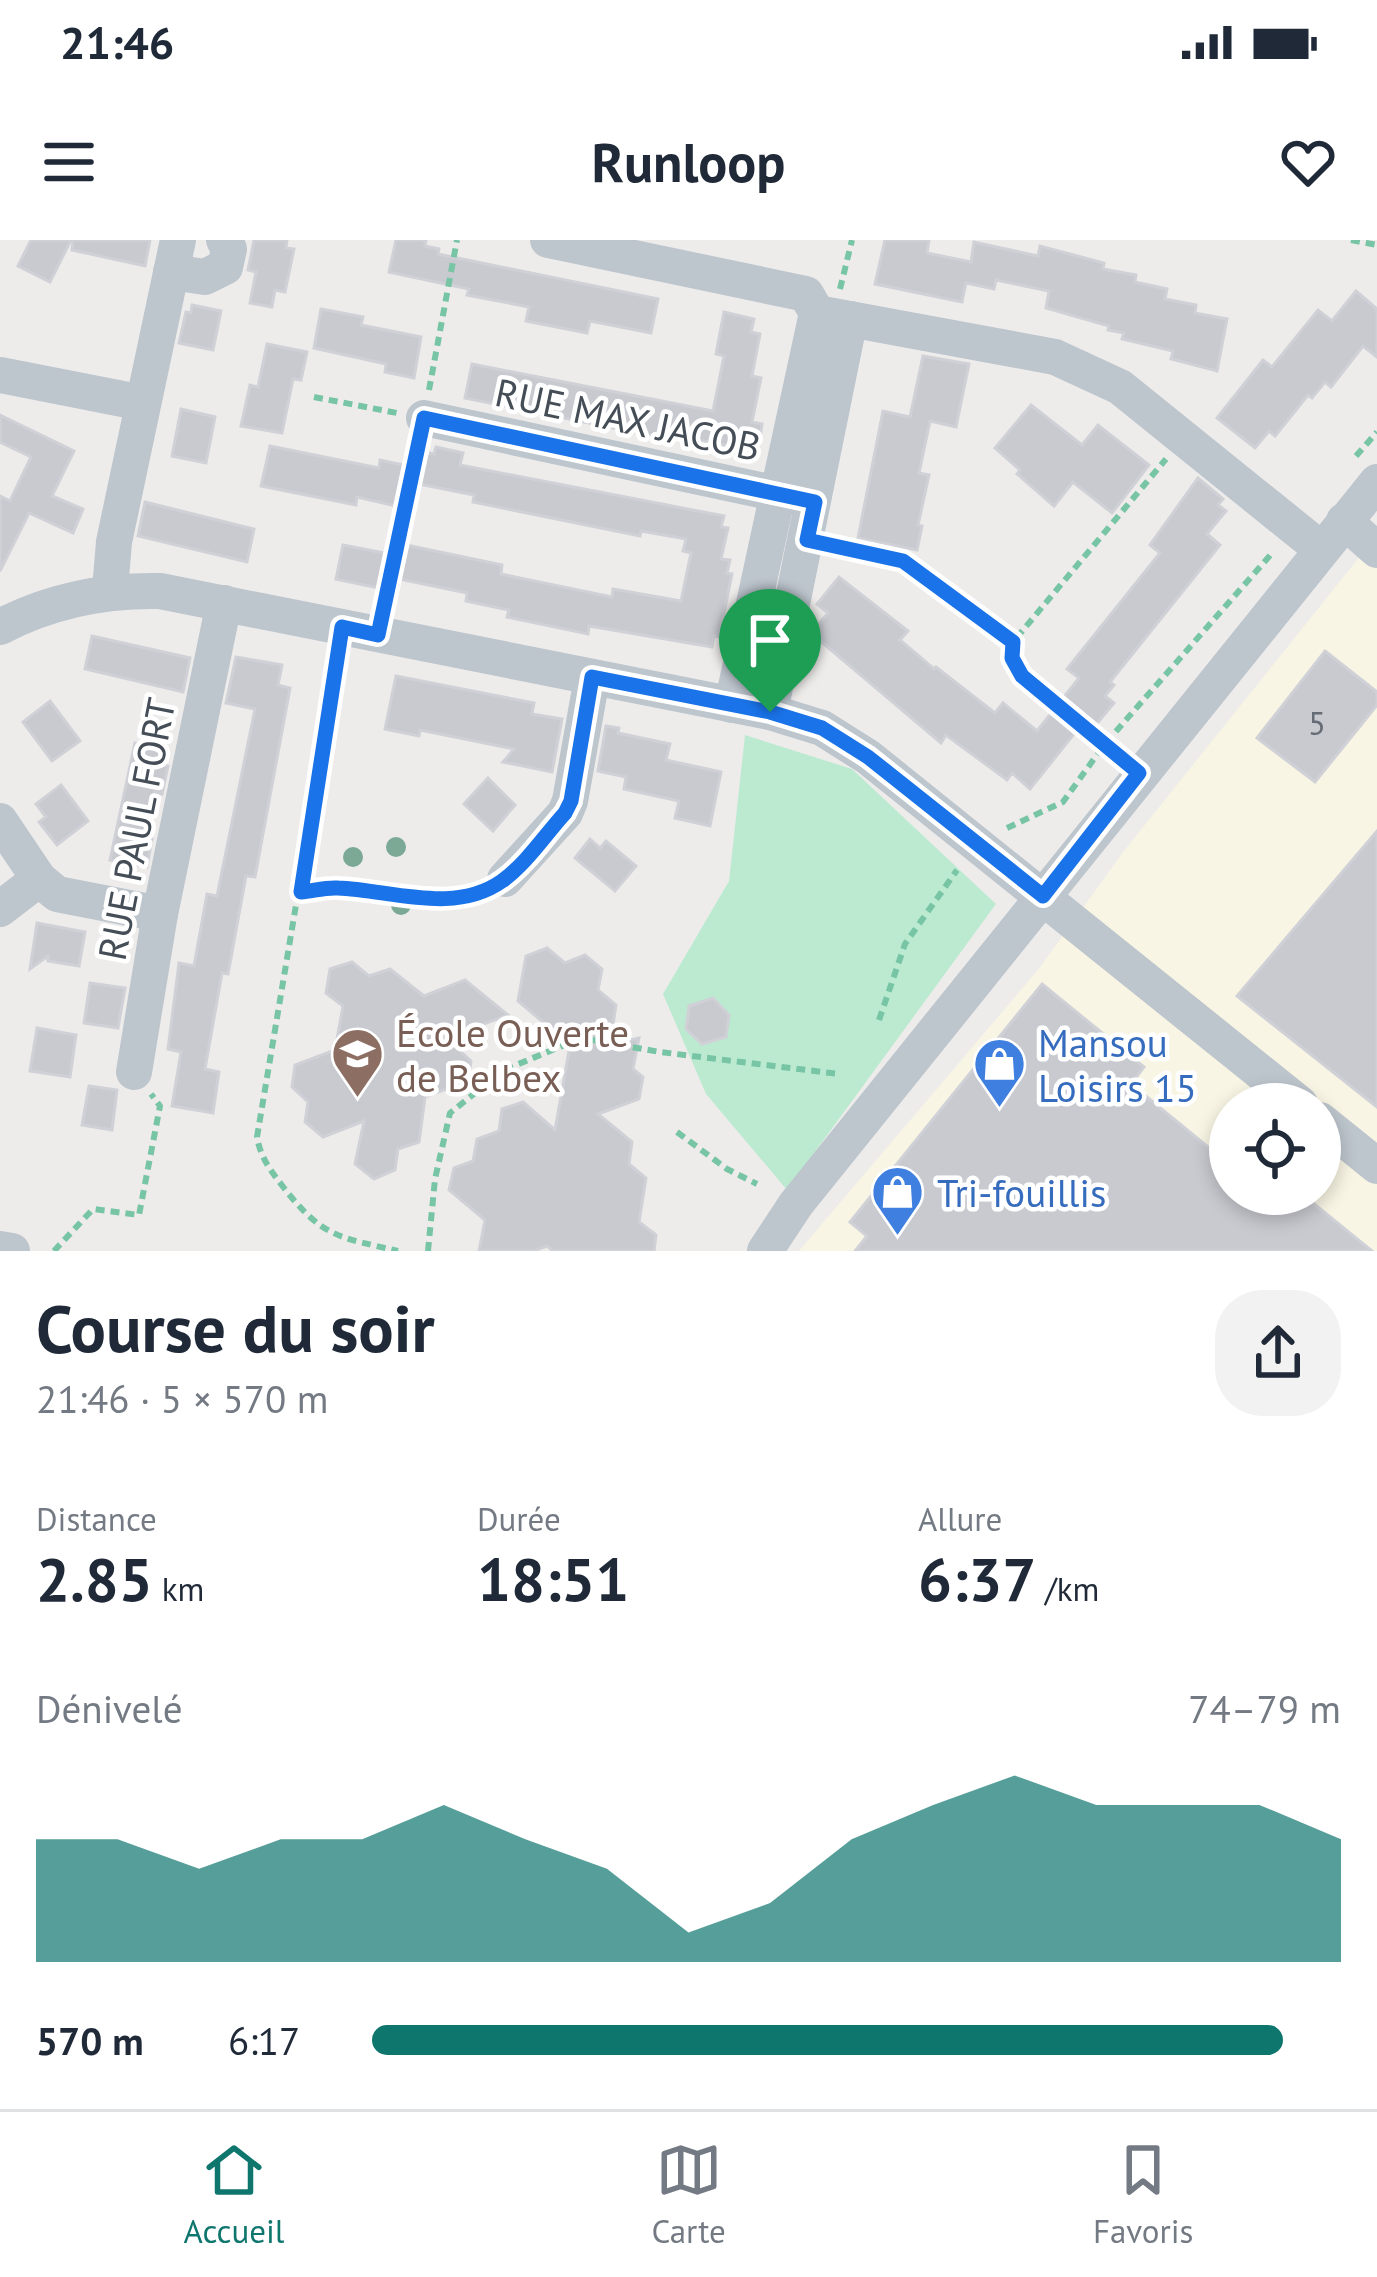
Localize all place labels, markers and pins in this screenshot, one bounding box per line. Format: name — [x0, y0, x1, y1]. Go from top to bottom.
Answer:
pin — [719, 589, 821, 712]
place label: École Ouverte de Belbex — [396, 1007, 629, 1103]
place label: Mansou Loisirs 15 — [1038, 1017, 1197, 1113]
school or university icon: École Ouverte de Belbex — [329, 1026, 385, 1100]
shop icon: Mansou Loisirs 15 — [971, 1036, 1027, 1110]
shop icon: Tri-fouillis — [870, 1164, 926, 1238]
place label: Tri-fouillis — [937, 1167, 1106, 1218]

